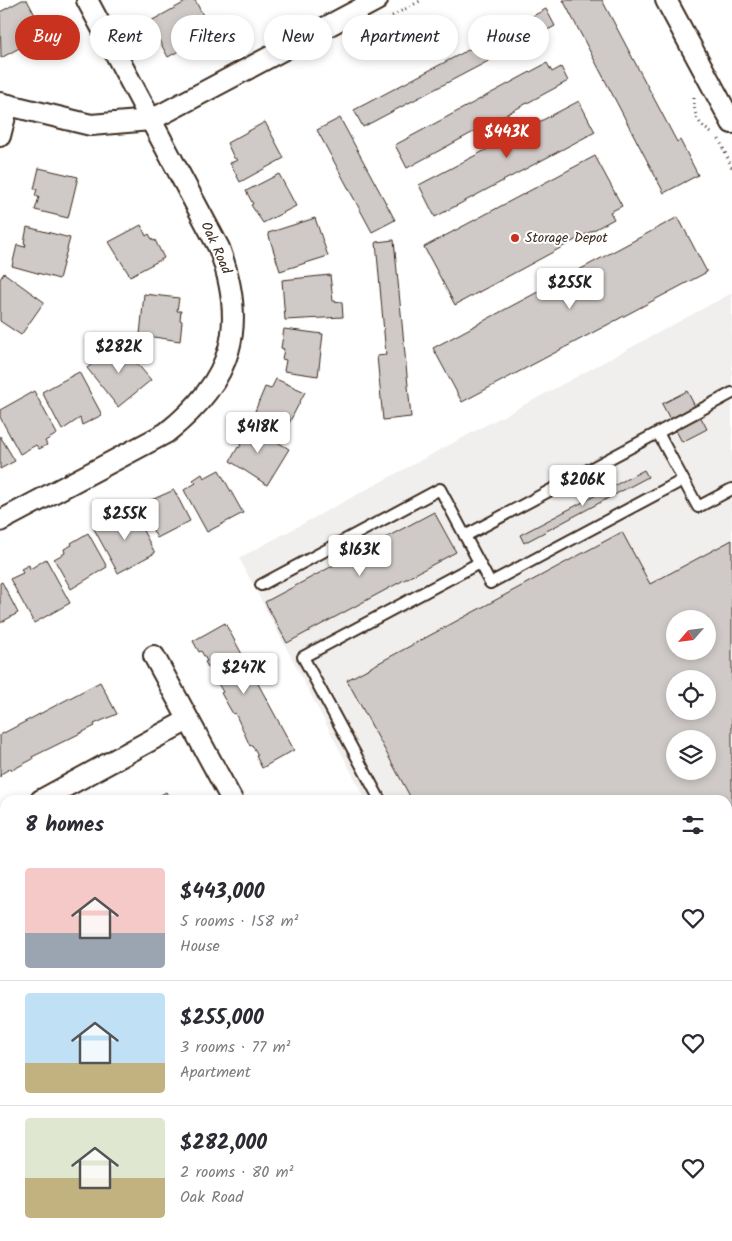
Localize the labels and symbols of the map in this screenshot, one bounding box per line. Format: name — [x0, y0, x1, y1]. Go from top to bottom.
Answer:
pin: $443K — [472, 116, 542, 159]
street label: Oak Road — [195, 218, 238, 279]
place label: Storage Depot — [525, 227, 608, 249]
marker: Storage Depot — [509, 232, 521, 244]
pin: $255K — [535, 268, 605, 310]
pin: $282K — [84, 332, 154, 374]
pin: $418K — [223, 412, 293, 454]
pin: $206K — [548, 464, 618, 507]
pin: $255K — [90, 498, 160, 541]
pin: $163K — [325, 534, 395, 577]
north arrow — [666, 610, 716, 660]
pin: $247K — [209, 652, 279, 695]

